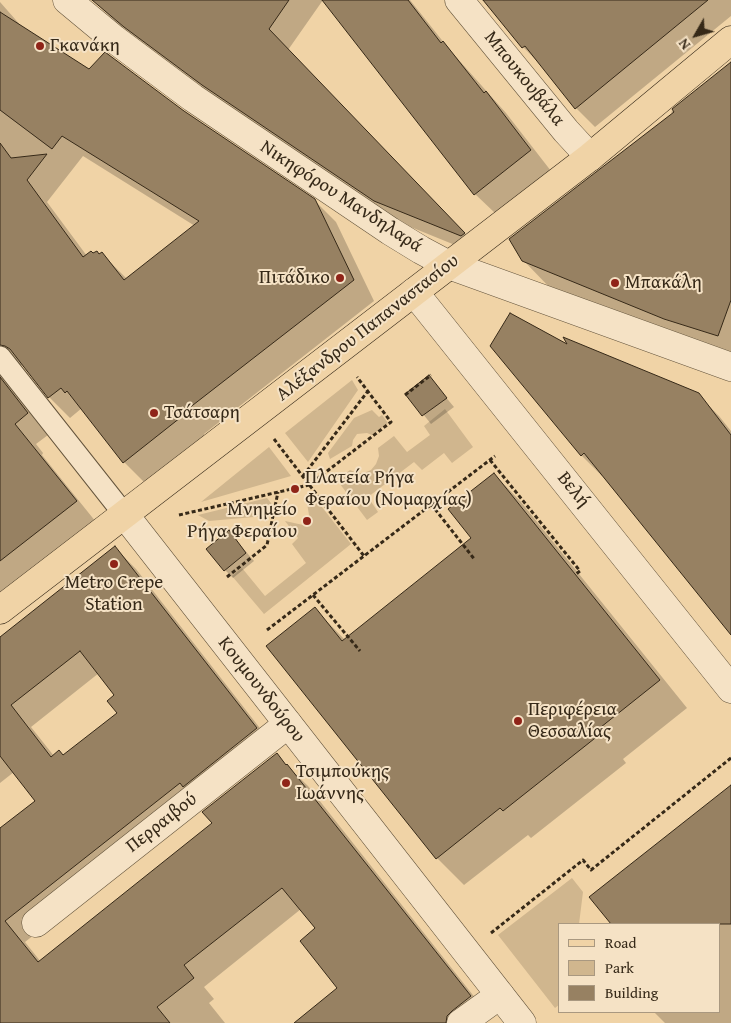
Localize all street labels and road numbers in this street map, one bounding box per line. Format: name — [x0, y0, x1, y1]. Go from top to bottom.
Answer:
street label: Μπουκουβάλα — [479, 27, 569, 131]
street label: Νικηφόρου Μανδηλαρά — [256, 136, 426, 258]
street label: Αλέξανδρου Παπαναστασίου — [272, 250, 464, 406]
street label: Βελή — [552, 468, 594, 512]
street label: Κουμουνδούρου — [213, 633, 309, 747]
street label: Περραιβού — [122, 788, 202, 858]

